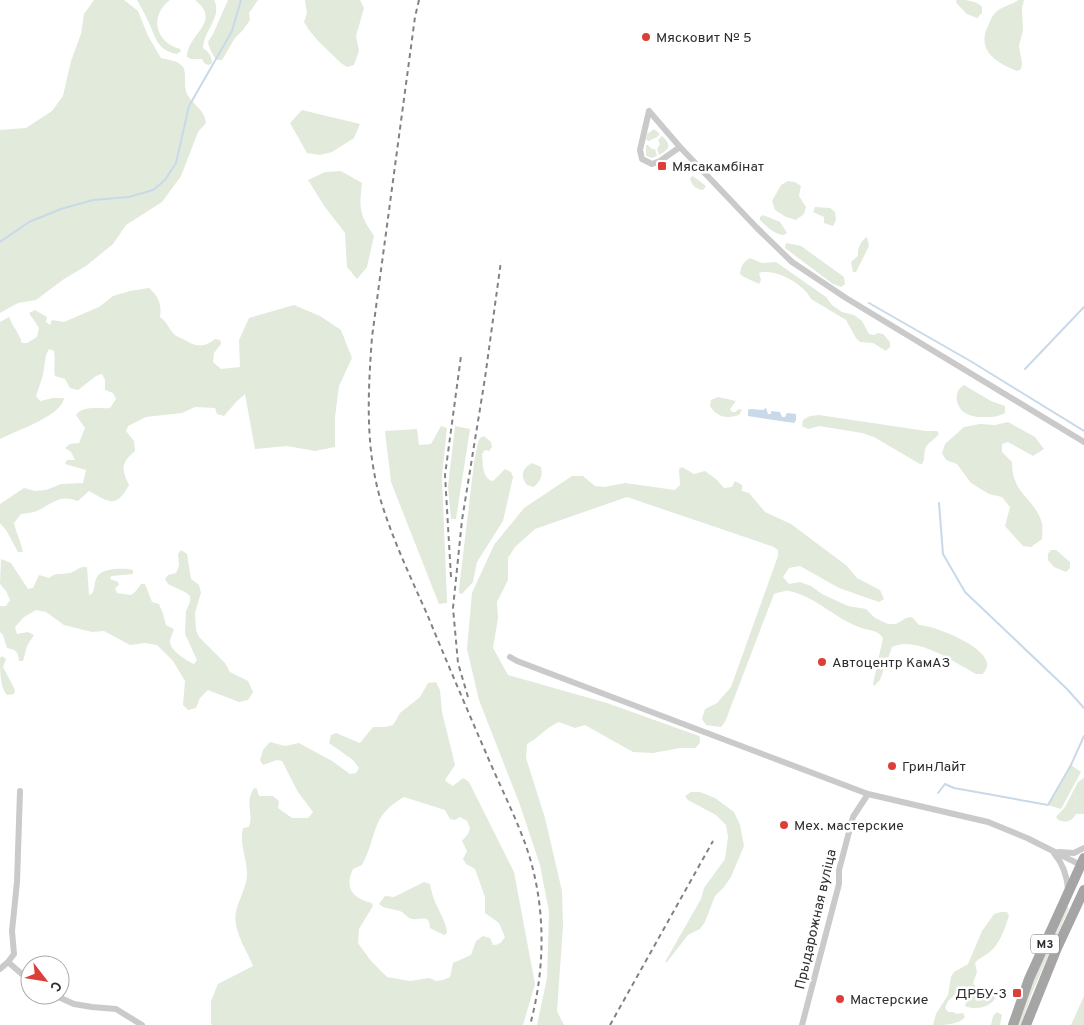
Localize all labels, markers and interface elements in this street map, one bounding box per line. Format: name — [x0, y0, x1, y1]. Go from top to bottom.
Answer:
place label: Мясковит № 5 — [656, 30, 752, 47]
marker: Мясковит № 5 — [640, 31, 652, 43]
place label: Мясакамбінат — [672, 159, 764, 176]
marker: Мясакамбінат — [656, 160, 668, 172]
place label: Автоцентр КамАЗ — [832, 655, 950, 672]
marker: Автоцентр КамАЗ — [816, 656, 828, 668]
place label: ГринЛайт — [902, 759, 966, 776]
marker: ГринЛайт — [886, 760, 898, 772]
place label: Мех. мастерские — [794, 818, 904, 835]
marker: Мех. мастерские — [778, 819, 790, 831]
street label: Прыдарожная вуліца — [792, 848, 841, 991]
road number: М3 — [1031, 934, 1059, 954]
north arrow — [20, 955, 70, 1005]
text: С — [45, 978, 64, 994]
place label: ДРБУ-3 — [955, 986, 1007, 1003]
marker: ДРБУ-3 — [1011, 987, 1023, 999]
place label: Мастерские — [850, 992, 928, 1009]
marker: Мастерские — [834, 993, 846, 1005]

